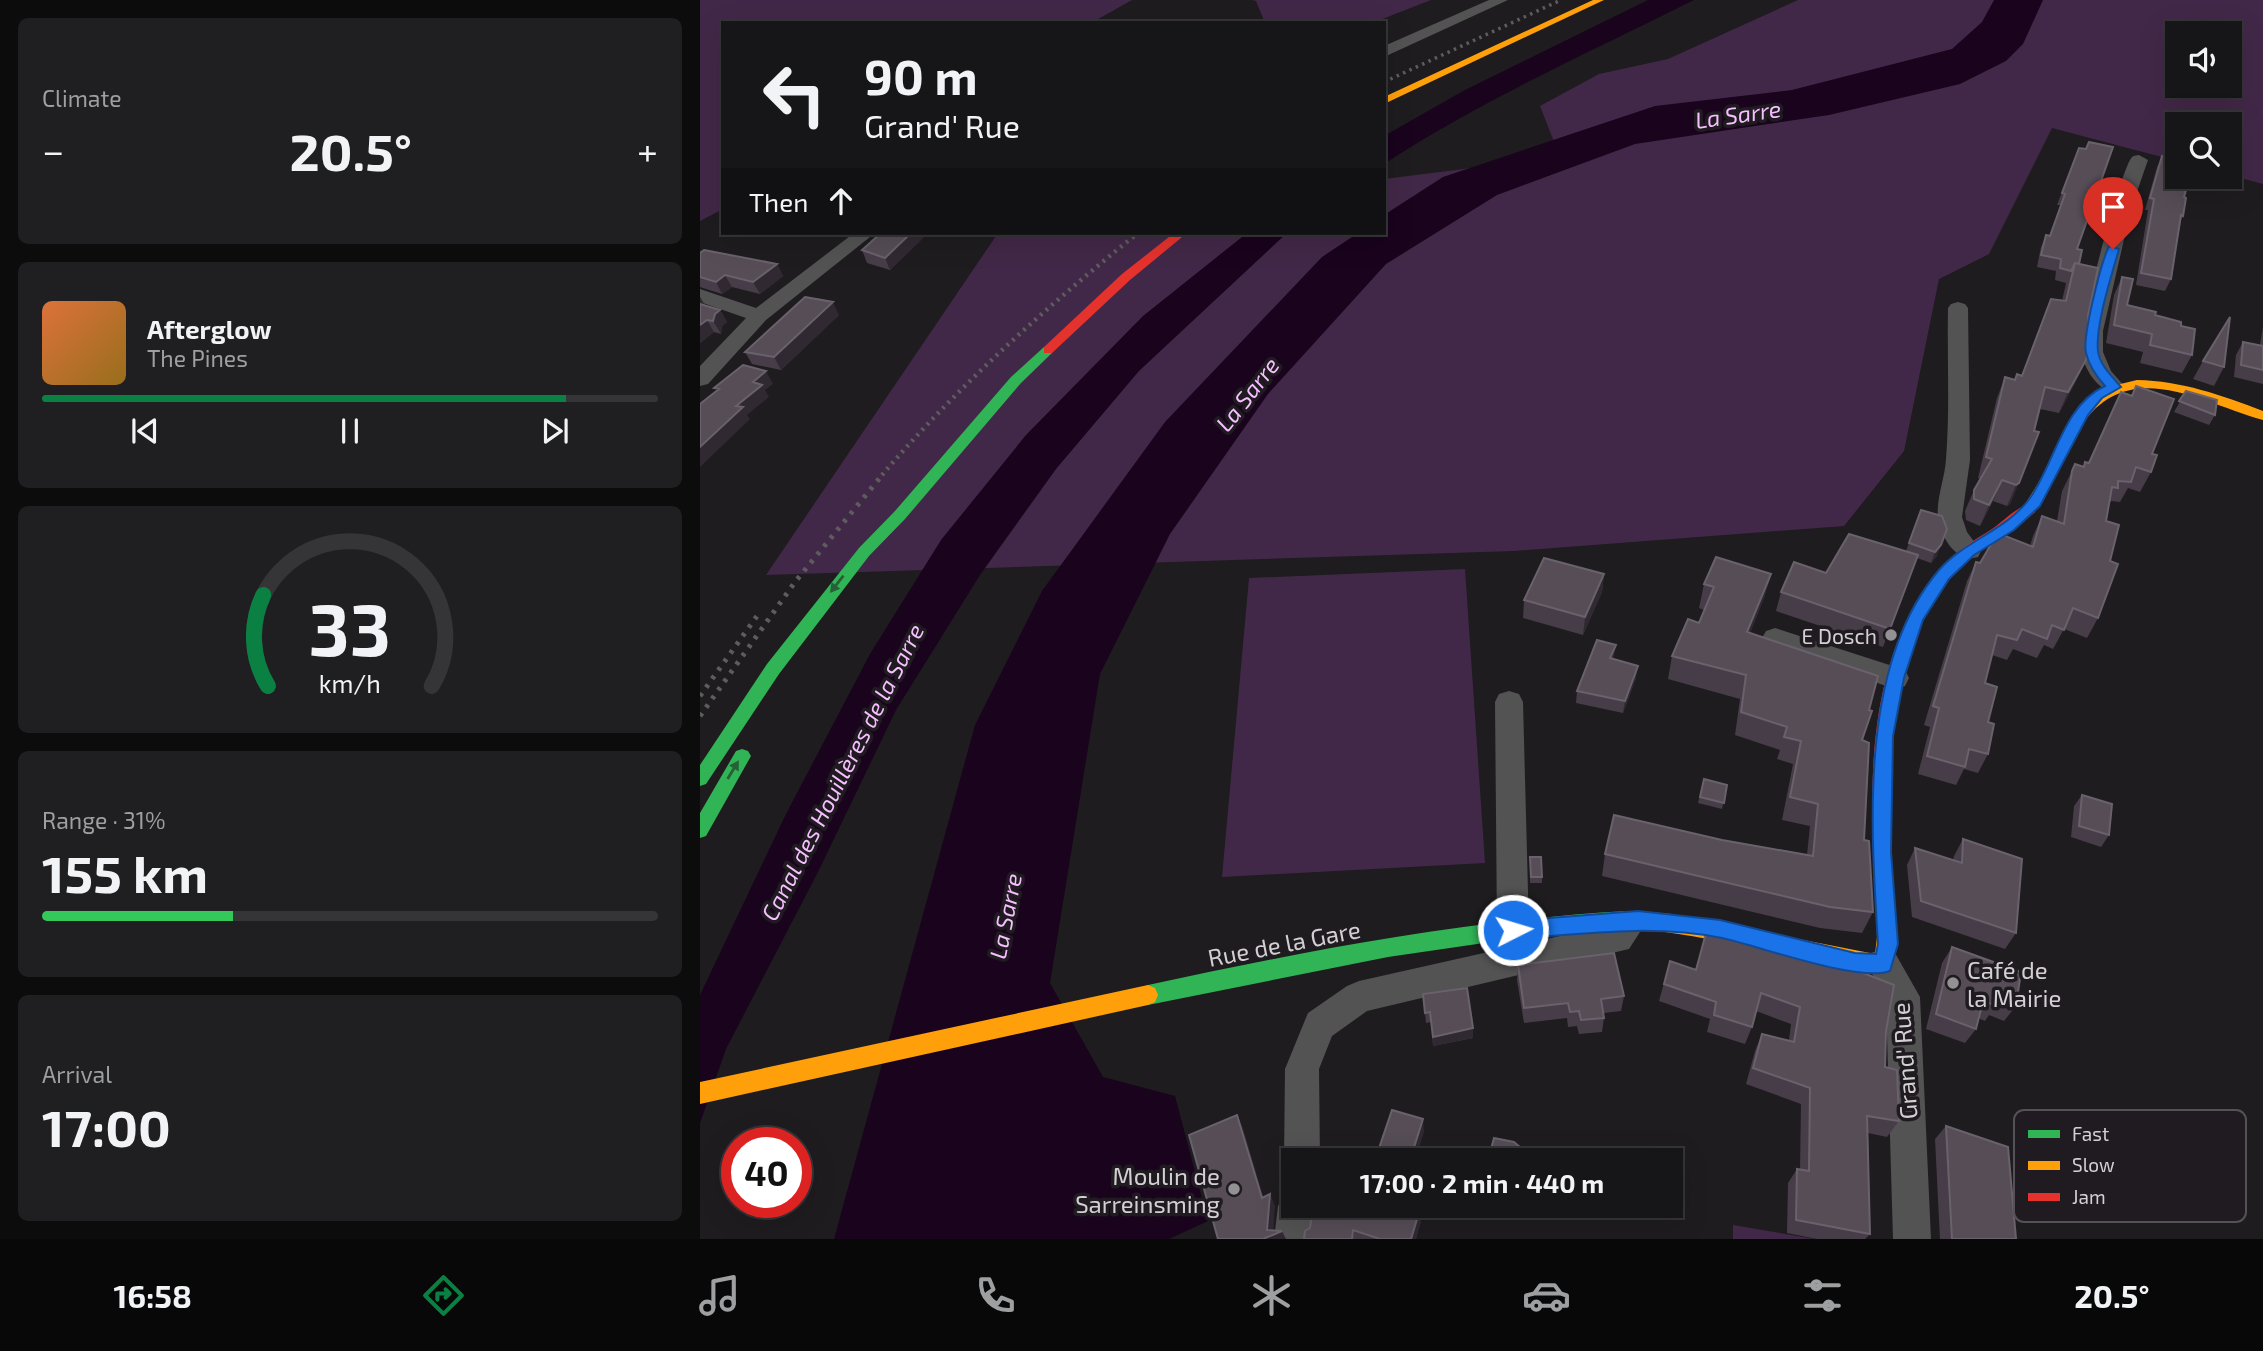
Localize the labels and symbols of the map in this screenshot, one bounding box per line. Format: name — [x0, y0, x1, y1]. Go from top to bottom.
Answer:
water label: La Sarre — [1693, 94, 1783, 134]
pin — [2083, 177, 2143, 249]
water label: La Sarre — [1209, 351, 1285, 437]
one-way arrow — [830, 574, 845, 592]
water label: Canal des Houillères de la Sarre — [755, 619, 929, 925]
place label: E Dosch — [1802, 623, 1877, 648]
marker: E Dosch — [1883, 627, 1899, 643]
one-way arrow — [727, 761, 740, 780]
water label: La Sarre — [983, 871, 1027, 961]
position arrow — [1476, 893, 1550, 967]
street label: Rue de la Gare — [1205, 914, 1363, 972]
place label: Café de la Mairie — [1967, 955, 2061, 1012]
marker: Café de la Mairie — [1945, 975, 1961, 991]
street label: Grand' Rue — [1885, 1002, 1923, 1120]
legend — [2014, 1110, 2246, 1222]
text: Fast — [2072, 1122, 2109, 1145]
speed limit sign: 40 — [721, 1127, 812, 1218]
text: Slow — [2072, 1153, 2115, 1176]
place label: Moulin de Sarreinsming — [1075, 1161, 1220, 1218]
marker: Moulin de Sarreinsming — [1226, 1181, 1242, 1197]
text: Jam — [2072, 1185, 2106, 1208]

